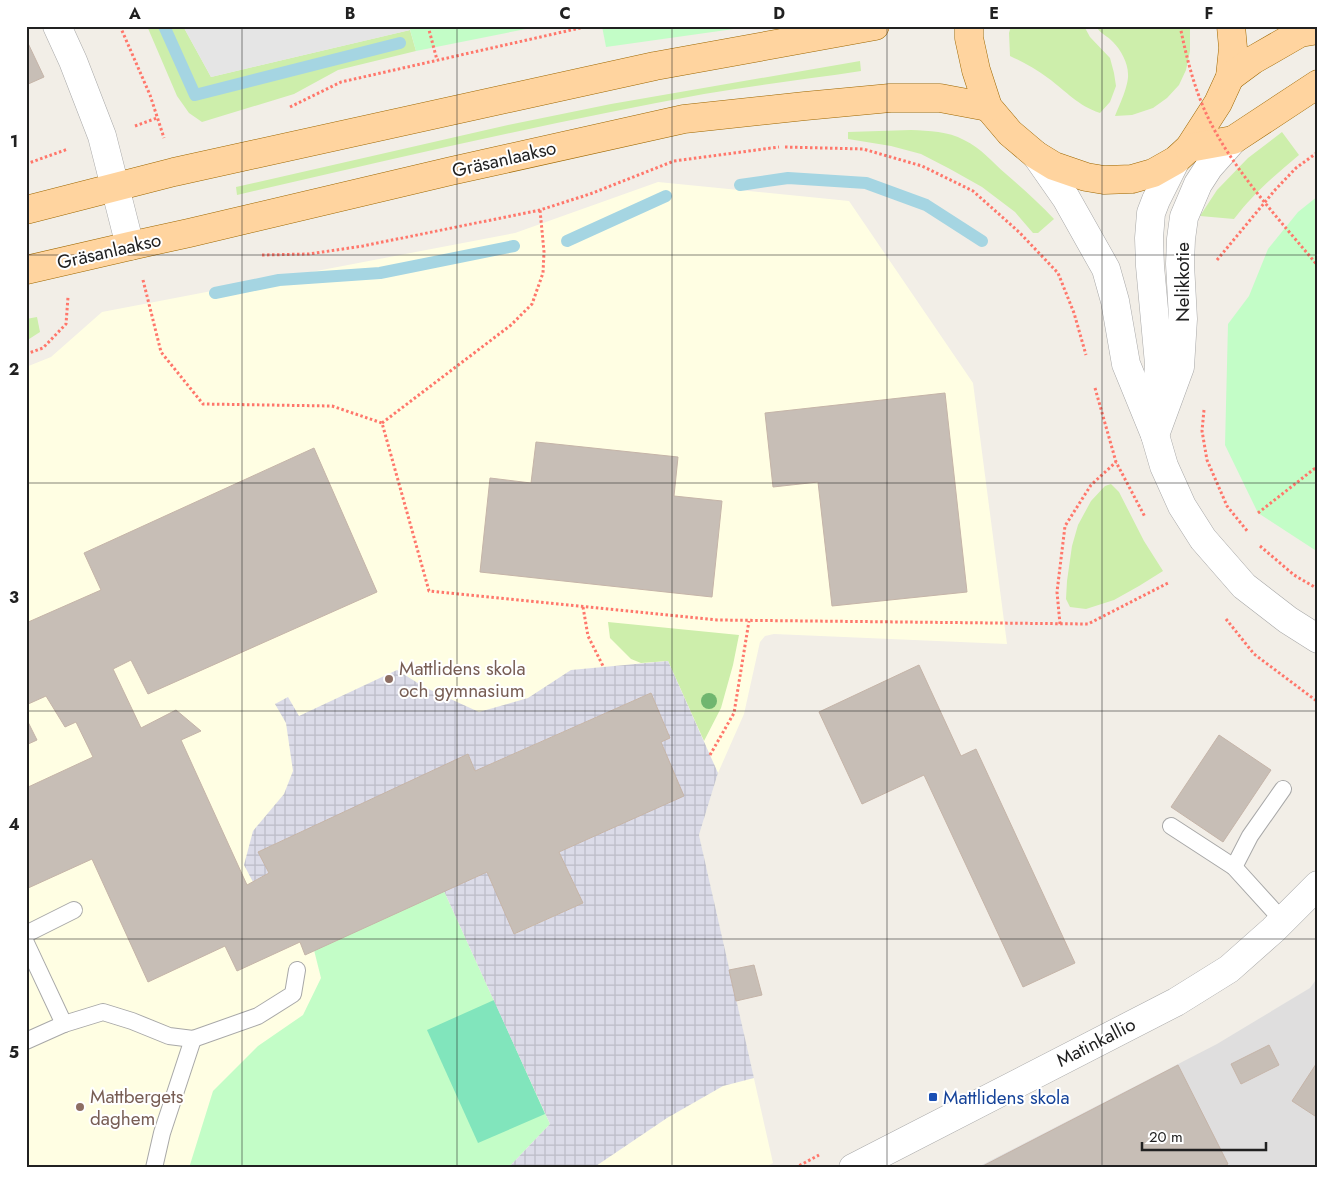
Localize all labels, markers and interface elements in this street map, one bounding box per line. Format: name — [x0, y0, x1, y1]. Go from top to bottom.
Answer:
text: A — [128, 2, 141, 25]
text: B — [345, 2, 355, 25]
text: C — [559, 2, 571, 25]
text: D — [773, 2, 785, 25]
text: E — [989, 2, 999, 25]
text: F — [1205, 2, 1213, 25]
text: 1 — [10, 130, 18, 153]
street label: Gräsanlaakso — [449, 134, 559, 184]
street label: Gräsanlaakso — [54, 226, 164, 276]
street label: Nelikkotie — [1169, 242, 1196, 322]
text: 2 — [9, 358, 19, 381]
text: 3 — [9, 586, 19, 609]
place label: Mattlidens skola och gymnasium — [399, 655, 526, 704]
marker: Mattlidens skola och gymnasium — [383, 673, 395, 685]
text: 4 — [8, 813, 20, 836]
street label: Matinkallio — [1052, 1011, 1140, 1073]
text: 5 — [9, 1041, 19, 1064]
place label: Mattbergets daghem — [90, 1083, 184, 1132]
place label: Mattlidens skola — [943, 1084, 1070, 1111]
marker: Mattlidens skola — [927, 1091, 939, 1103]
marker: Mattbergets daghem — [74, 1101, 86, 1113]
scale bar — [1142, 1119, 1265, 1151]
text: 20 m — [1149, 1126, 1183, 1148]

